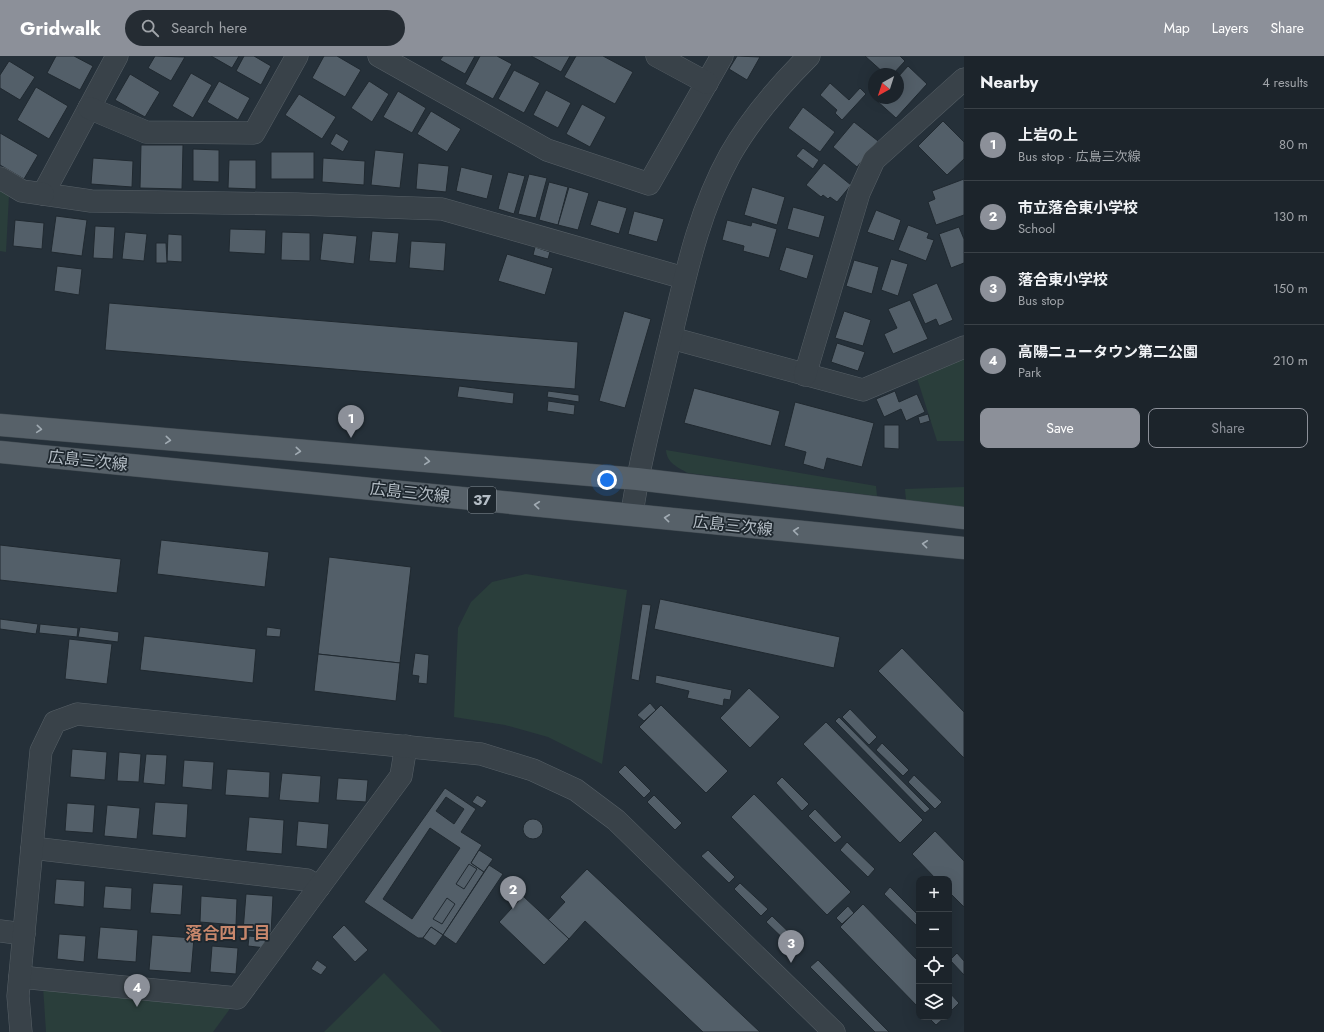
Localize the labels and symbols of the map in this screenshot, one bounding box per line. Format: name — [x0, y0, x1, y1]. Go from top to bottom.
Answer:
north arrow — [868, 68, 904, 104]
pin: 1 — [338, 405, 364, 438]
one-way arrow — [36, 425, 42, 434]
one-way arrow — [165, 435, 171, 444]
street label: 広島三次線 — [47, 445, 129, 476]
one-way arrow — [295, 446, 301, 455]
one-way arrow — [424, 457, 430, 466]
your location — [597, 470, 617, 490]
street label: 広島三次線 — [369, 477, 451, 508]
road number: 37 — [468, 487, 496, 513]
one-way arrow — [534, 501, 540, 510]
street label: 広島三次線 — [692, 510, 774, 541]
one-way arrow — [663, 514, 670, 523]
one-way arrow — [793, 527, 799, 536]
one-way arrow — [922, 540, 928, 549]
pin: 2 — [500, 876, 526, 909]
district label: 落合四丁目 — [186, 921, 271, 945]
pin: 3 — [778, 930, 804, 963]
pin: 4 — [124, 974, 150, 1007]

